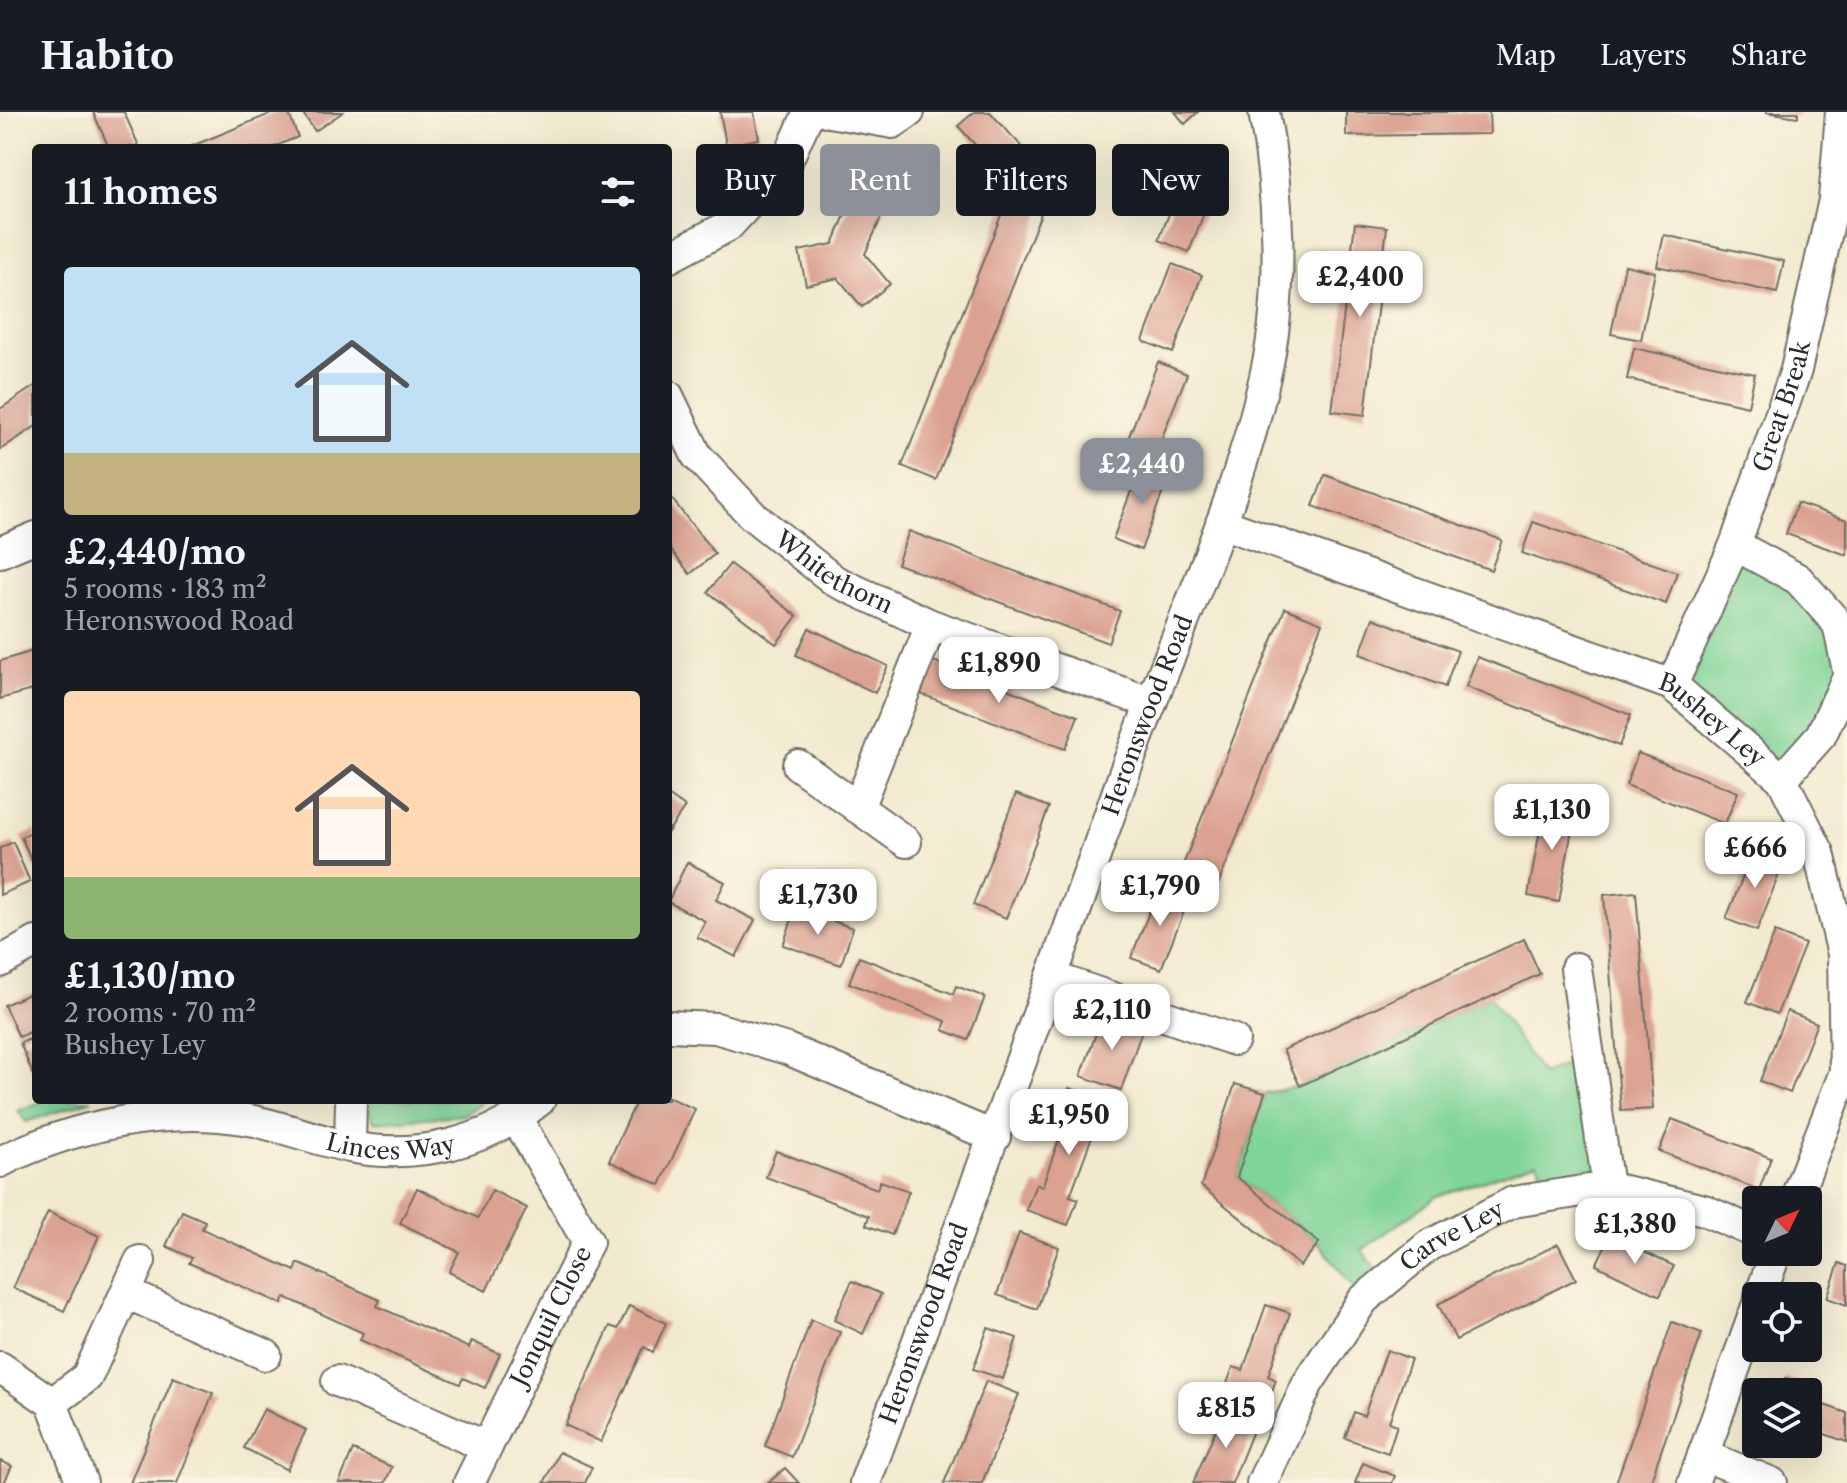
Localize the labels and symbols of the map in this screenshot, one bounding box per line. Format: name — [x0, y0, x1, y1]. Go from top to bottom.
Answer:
pin: £2,400 — [1295, 251, 1425, 319]
street label: Great Break — [1747, 337, 1816, 476]
pin: £2,440 — [1077, 438, 1207, 506]
street label: Whitethorn — [769, 524, 898, 620]
street label: Heronswood Road — [1095, 610, 1199, 819]
pin: £1,890 — [934, 637, 1064, 705]
street label: Bushey Ley — [1655, 667, 1772, 773]
pin: £1,130 — [1487, 784, 1617, 852]
pin: £666 — [1708, 822, 1802, 890]
pin: £1,790 — [1095, 860, 1225, 928]
pin: £1,730 — [753, 869, 883, 937]
pin: £2,110 — [1047, 984, 1177, 1052]
pin: £1,950 — [1004, 1089, 1134, 1157]
street label: Linces Way — [323, 1127, 459, 1165]
north arrow — [1742, 1186, 1822, 1266]
street label: Carve Ley — [1394, 1194, 1509, 1277]
pin: £1,380 — [1570, 1198, 1700, 1266]
street label: Heronswood Road — [873, 1219, 974, 1428]
street label: Jonquil Close — [502, 1241, 598, 1394]
pin: £815 — [1179, 1382, 1273, 1450]

